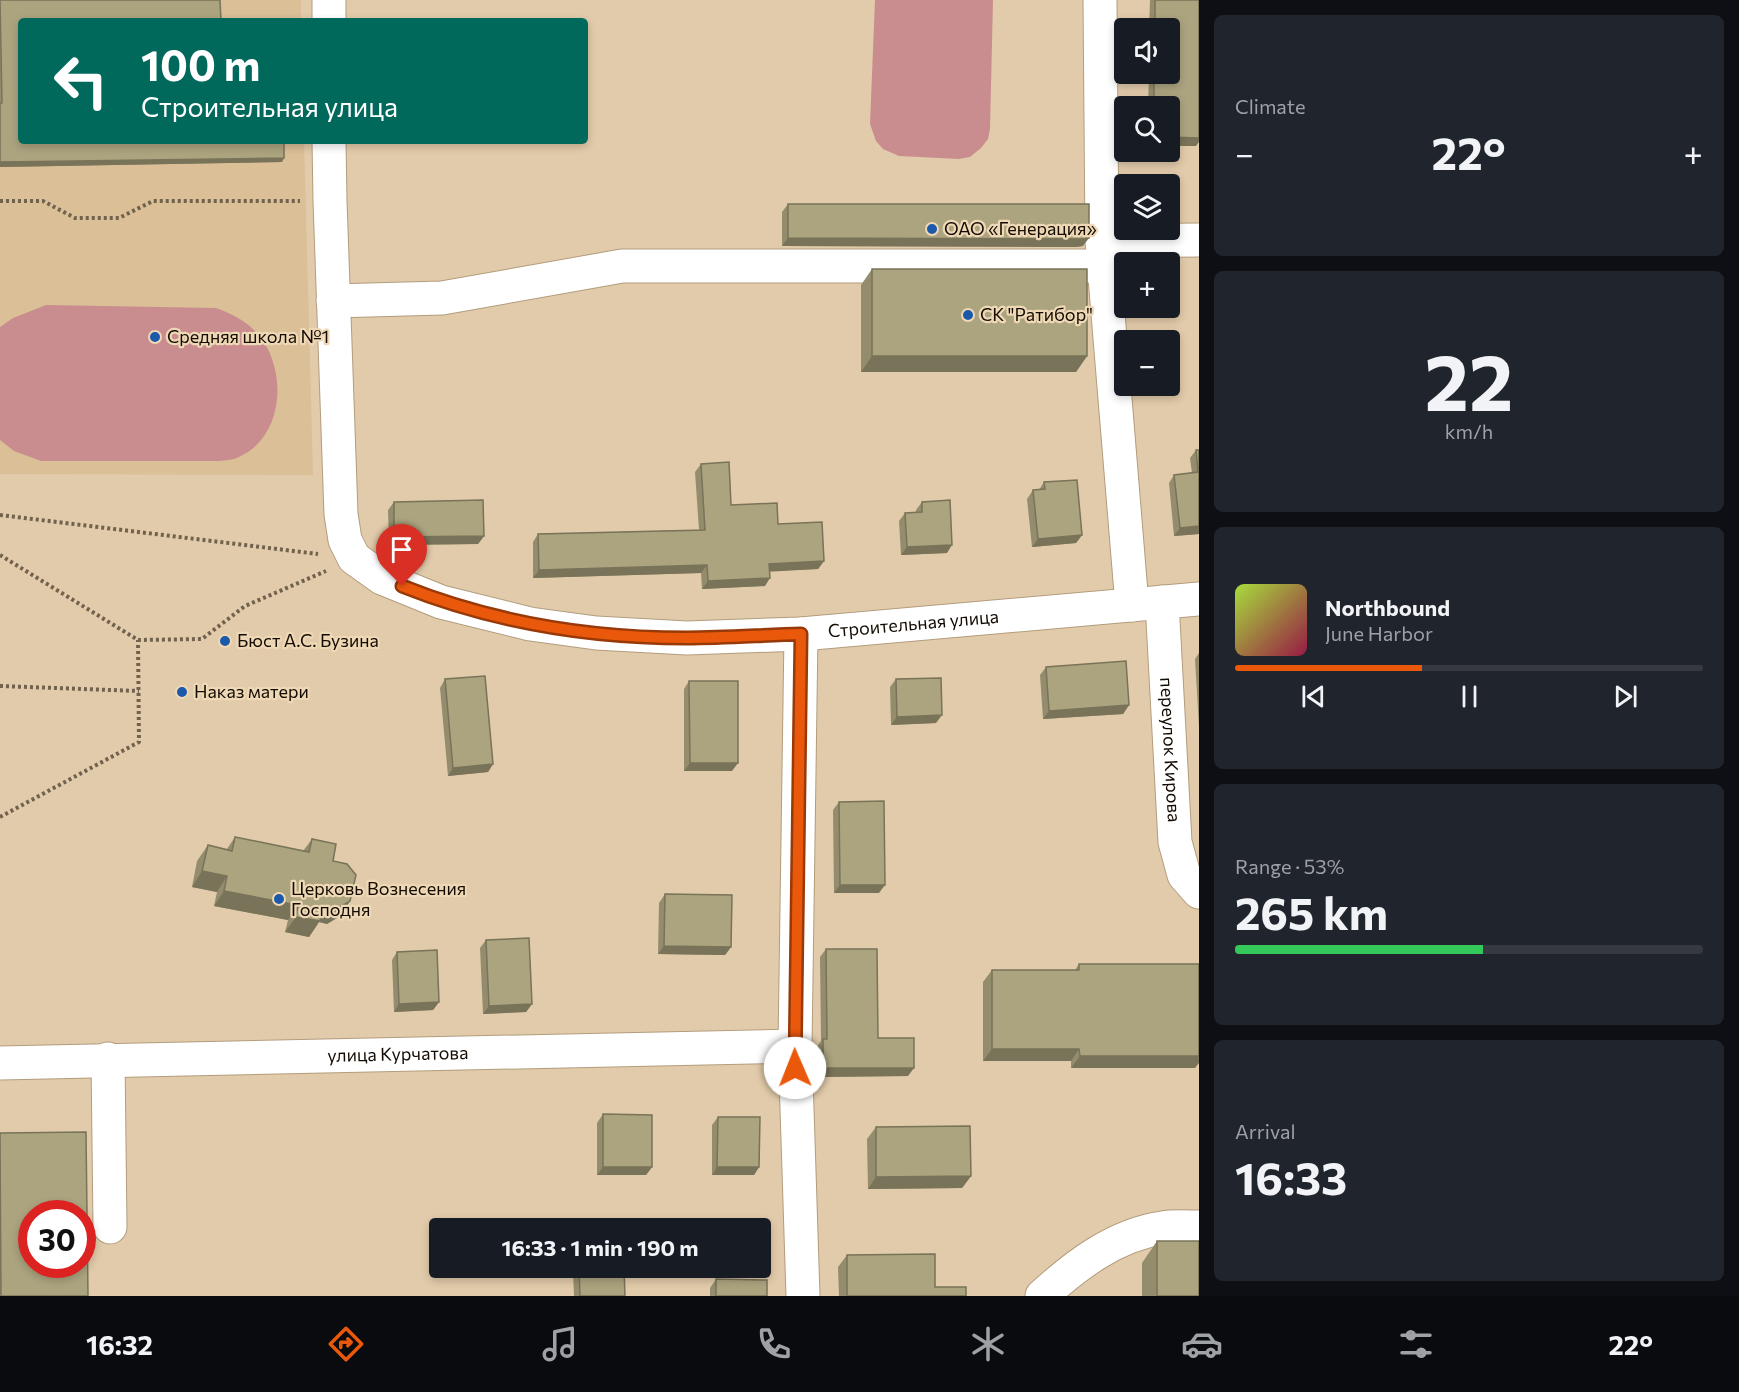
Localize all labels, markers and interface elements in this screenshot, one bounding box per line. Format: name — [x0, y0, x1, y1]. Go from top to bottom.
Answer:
map controls — [1114, 18, 1180, 396]
button: sound — [1114, 18, 1180, 84]
text: 100 m — [141, 38, 261, 90]
icon: left — [42, 42, 120, 120]
text: Строительная улица — [141, 90, 398, 123]
text: Climate — [1235, 94, 1305, 118]
button: search — [1114, 96, 1180, 162]
text: 22° — [1432, 124, 1506, 179]
text: − — [1235, 132, 1254, 173]
text: + — [1684, 132, 1703, 173]
button: layers — [1114, 174, 1180, 240]
place label: ОАО «Генерация» — [944, 217, 1097, 239]
marker: ОАО «Генерация» — [925, 222, 939, 236]
button: + — [1114, 252, 1180, 318]
place label: СК "Ратибор" — [980, 303, 1093, 325]
marker: СК "Ратибор" — [961, 308, 975, 322]
place label: Средняя школа №1 — [167, 325, 329, 347]
marker: Средняя школа №1 — [148, 330, 162, 344]
button: − — [1114, 330, 1180, 396]
text: 22 — [1425, 332, 1513, 427]
text: km/h — [1445, 419, 1493, 443]
pin — [376, 524, 427, 586]
icon: arrive — [385, 533, 418, 566]
text: Northbound — [1325, 594, 1450, 621]
street label: Строительная улица — [827, 605, 1000, 642]
text: June Harbor — [1325, 621, 1433, 645]
place label: Бюст А.С. Бузина — [237, 629, 379, 651]
marker: Бюст А.С. Бузина — [218, 634, 232, 648]
street label: переулок Кирова — [1156, 677, 1186, 823]
place label: Наказ матери — [194, 680, 309, 702]
icon: previous — [1297, 680, 1330, 713]
icon: pause — [1453, 680, 1486, 713]
icon: next — [1609, 680, 1642, 713]
marker: Наказ матери — [175, 685, 189, 699]
text: Range · 53% — [1235, 854, 1344, 878]
place label: Церковь Вознесения Господня — [291, 877, 466, 920]
text: 265 km — [1235, 884, 1388, 939]
marker: Церковь Вознесения Господня — [272, 892, 286, 906]
position arrow — [763, 1036, 827, 1100]
street label: улица Курчатова — [327, 1041, 469, 1066]
text: Arrival — [1235, 1119, 1296, 1143]
text: 16:33 — [1235, 1149, 1347, 1204]
speed limit sign: 30 — [18, 1200, 96, 1278]
text: 16:33 · 1 min · 190 m — [501, 1234, 699, 1261]
icon: directions — [325, 1323, 367, 1365]
icon: music — [539, 1323, 581, 1365]
icon: phone — [753, 1323, 795, 1365]
icon: climate — [967, 1323, 1009, 1365]
icon: car — [1181, 1323, 1223, 1365]
icon: filters — [1395, 1323, 1437, 1365]
text: 16:32 — [86, 1328, 153, 1361]
text: 22° — [1608, 1328, 1653, 1361]

